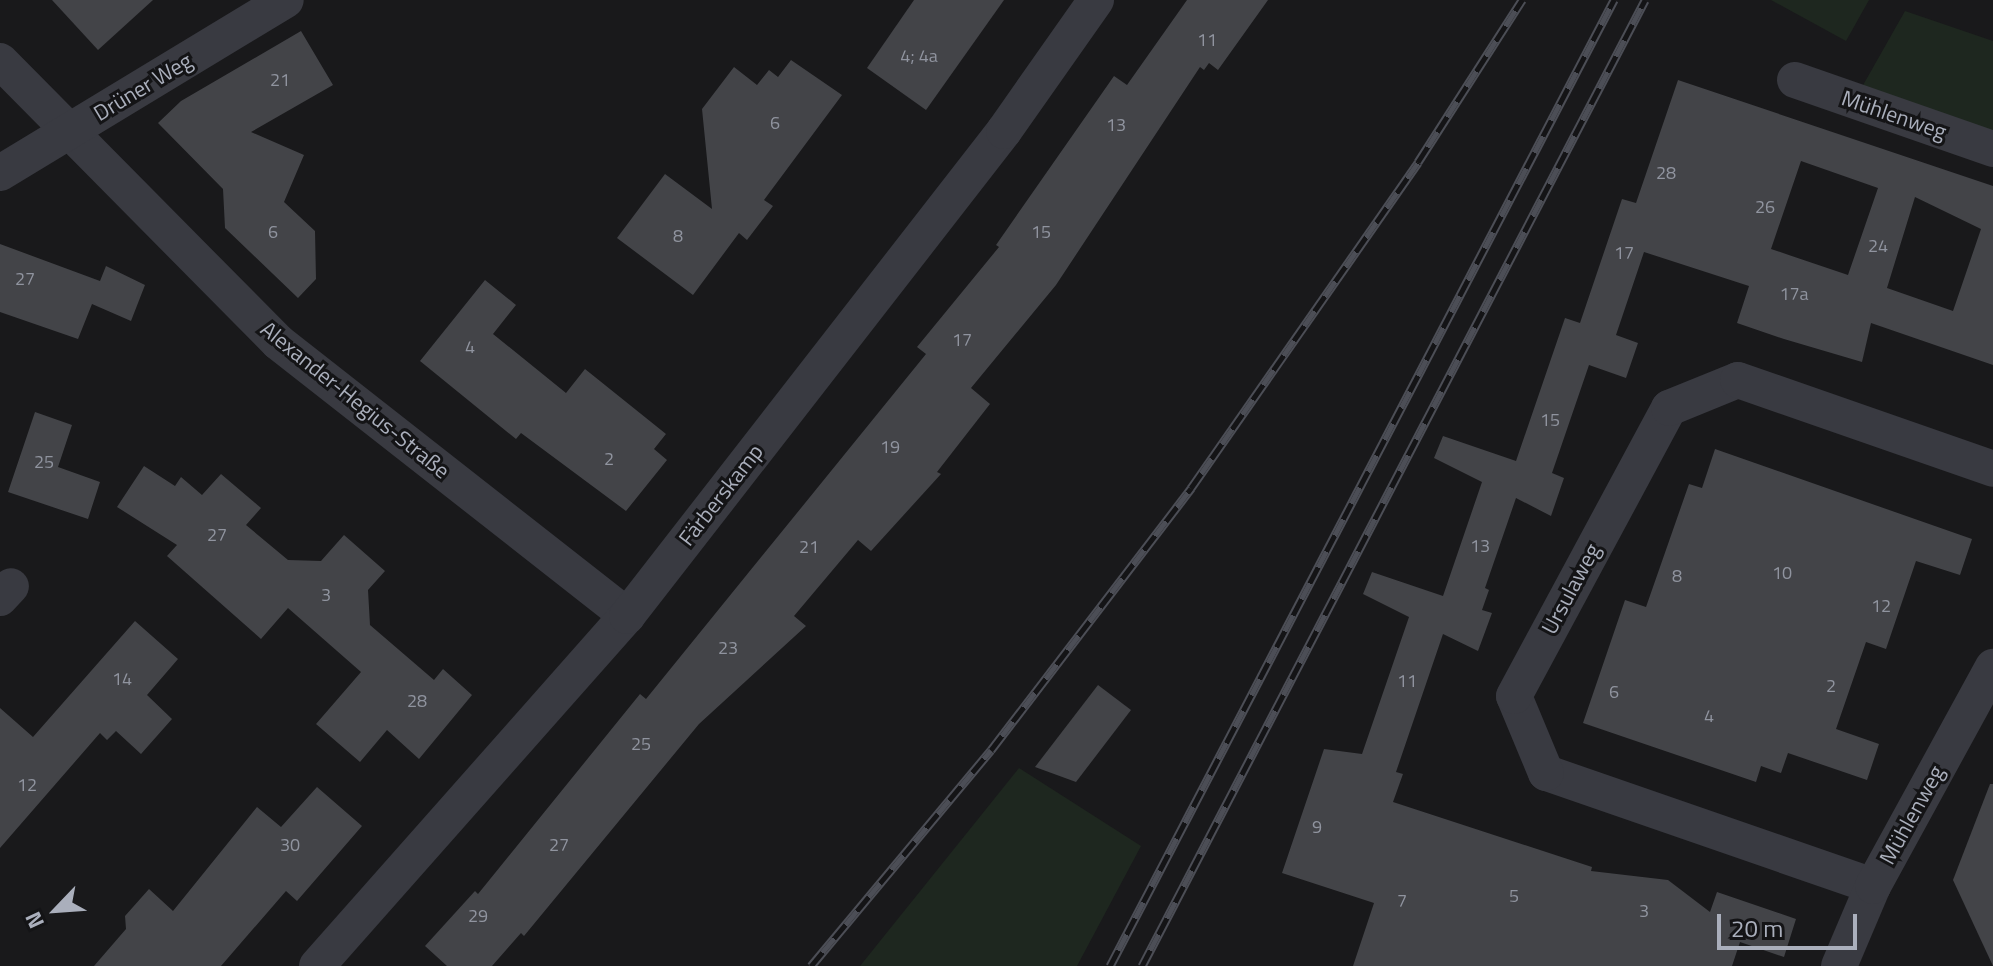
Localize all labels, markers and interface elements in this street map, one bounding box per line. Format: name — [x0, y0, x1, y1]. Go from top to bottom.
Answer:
house number: 11 — [1197, 29, 1217, 51]
house number: 4; 4a — [900, 45, 938, 67]
street label: Drüner Weg — [89, 47, 197, 127]
house number: 21 — [270, 69, 290, 91]
street label: Mühlenweg — [1838, 85, 1950, 145]
house number: 6 — [770, 112, 780, 134]
house number: 13 — [1106, 114, 1126, 136]
house number: 28 — [1656, 162, 1676, 184]
house number: 26 — [1755, 196, 1775, 218]
house number: 6 — [268, 221, 278, 243]
house number: 15 — [1031, 221, 1051, 243]
house number: 8 — [673, 225, 683, 247]
house number: 24 — [1868, 235, 1888, 257]
house number: 17 — [1614, 242, 1634, 264]
house number: 27 — [15, 268, 35, 290]
house number: 17a — [1779, 283, 1809, 305]
street label: Alexander-Hegius-Straße — [255, 316, 455, 484]
house number: 17 — [952, 329, 972, 351]
house number: 4 — [465, 336, 475, 358]
house number: 15 — [1540, 409, 1560, 431]
house number: 19 — [880, 436, 900, 458]
street label: Färberskamp — [673, 439, 769, 551]
house number: 2 — [604, 448, 614, 470]
house number: 25 — [34, 451, 54, 473]
house number: 27 — [207, 524, 227, 546]
house number: 13 — [1470, 535, 1490, 557]
house number: 21 — [799, 536, 819, 558]
street label: Ursulaweg — [1536, 539, 1606, 639]
house number: 10 — [1772, 562, 1792, 584]
house number: 8 — [1672, 565, 1682, 587]
house number: 3 — [321, 584, 331, 606]
house number: 12 — [1871, 595, 1891, 617]
house number: 23 — [718, 637, 738, 659]
house number: 14 — [112, 668, 132, 690]
house number: 11 — [1397, 670, 1417, 692]
house number: 2 — [1826, 675, 1836, 697]
house number: 6 — [1609, 681, 1619, 703]
house number: 28 — [407, 690, 427, 712]
house number: 4 — [1704, 705, 1714, 727]
house number: 25 — [631, 733, 651, 755]
street label: Mühlenweg — [1874, 761, 1950, 869]
house number: 12 — [17, 774, 37, 796]
house number: 9 — [1312, 816, 1322, 838]
house number: 30 — [280, 834, 300, 856]
house number: 27 — [549, 834, 569, 856]
north arrow — [16, 870, 96, 950]
house number: 5 — [1509, 885, 1519, 907]
house number: 7 — [1397, 890, 1407, 912]
scale bar — [1721, 898, 1861, 948]
house number: 3 — [1639, 900, 1649, 922]
house number: 29 — [468, 905, 488, 927]
text: N — [16, 906, 53, 934]
text: 20 m — [1731, 910, 1783, 946]

